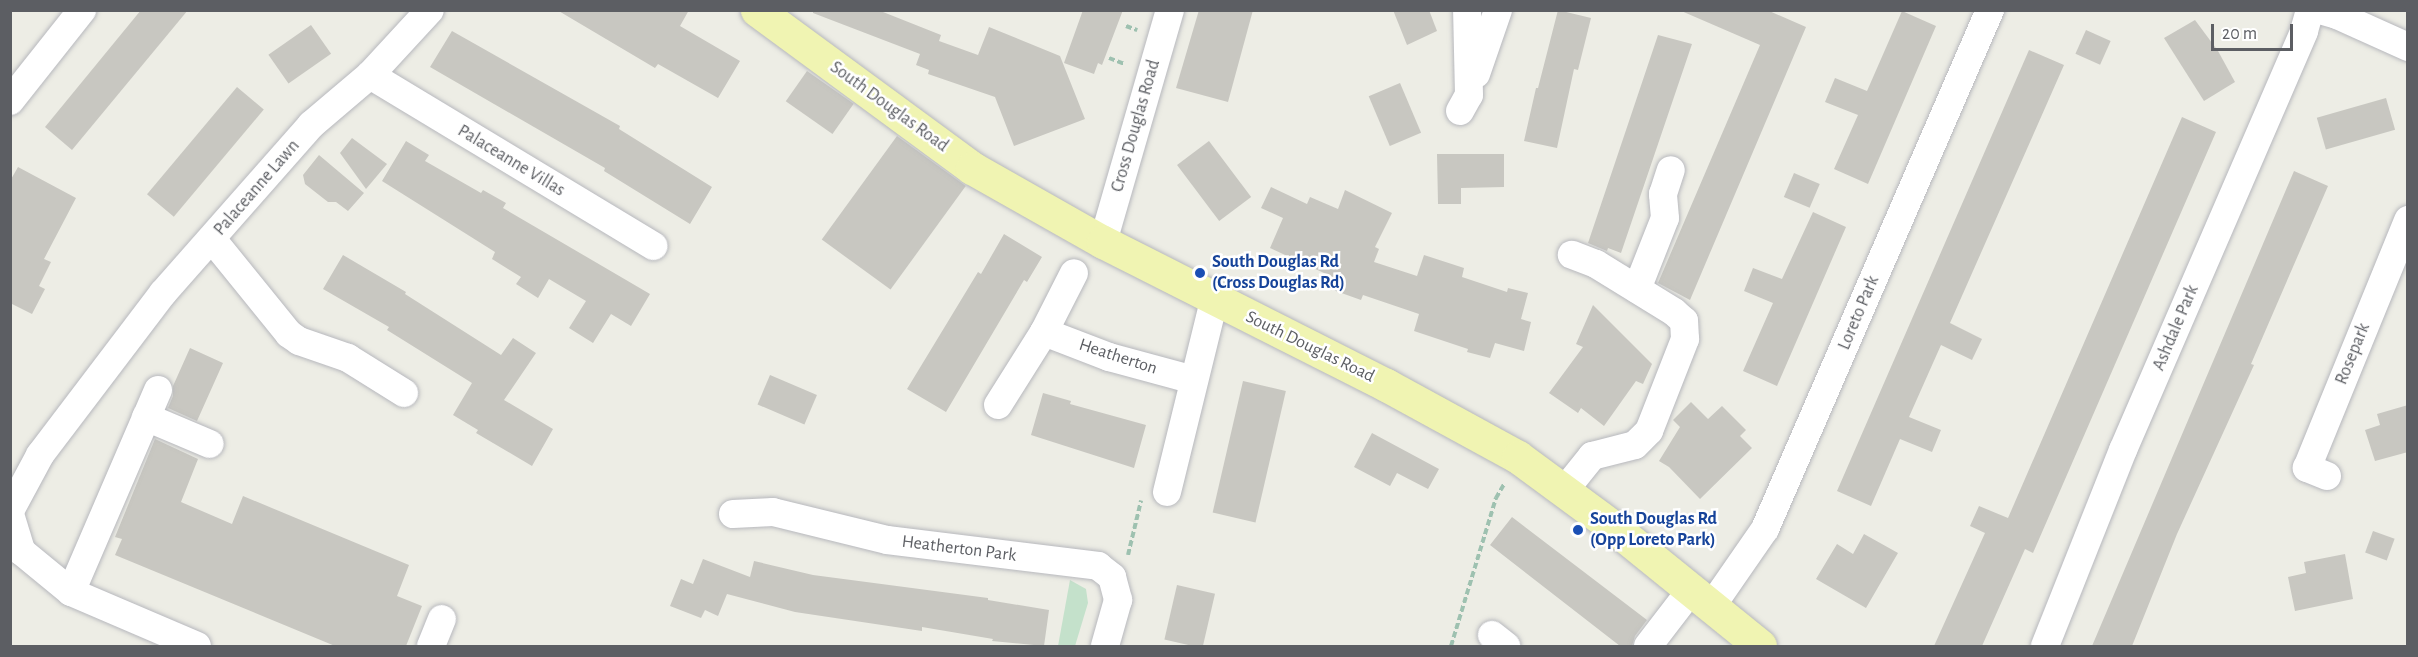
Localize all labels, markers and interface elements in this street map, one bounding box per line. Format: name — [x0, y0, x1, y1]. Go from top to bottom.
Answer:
scale bar — [2214, 12, 2296, 50]
text: 20 m — [2222, 25, 2257, 43]
street label: South Douglas Road — [826, 57, 952, 157]
street label: Cross Douglas Road — [1107, 57, 1165, 195]
street label: Palaceanne Villas — [453, 120, 569, 202]
street label: Palaceanne Lawn — [209, 136, 305, 240]
place label: South Douglas Rd (Cross Douglas Rd) — [1212, 252, 1345, 294]
marker: South Douglas Rd (Cross Douglas Rd) — [1193, 266, 1207, 280]
street label: Loreto Park — [1834, 273, 1884, 353]
street label: Ashdale Park — [2148, 282, 2204, 374]
street label: South Douglas Road — [1242, 306, 1378, 388]
street label: Rosepark — [2331, 320, 2375, 388]
street label: Heatherton — [1076, 334, 1160, 380]
place label: South Douglas Rd (Opp Loreto Park) — [1590, 509, 1717, 552]
marker: South Douglas Rd (Opp Loreto Park) — [1571, 523, 1585, 537]
street label: Heatherton Park — [900, 531, 1018, 567]

